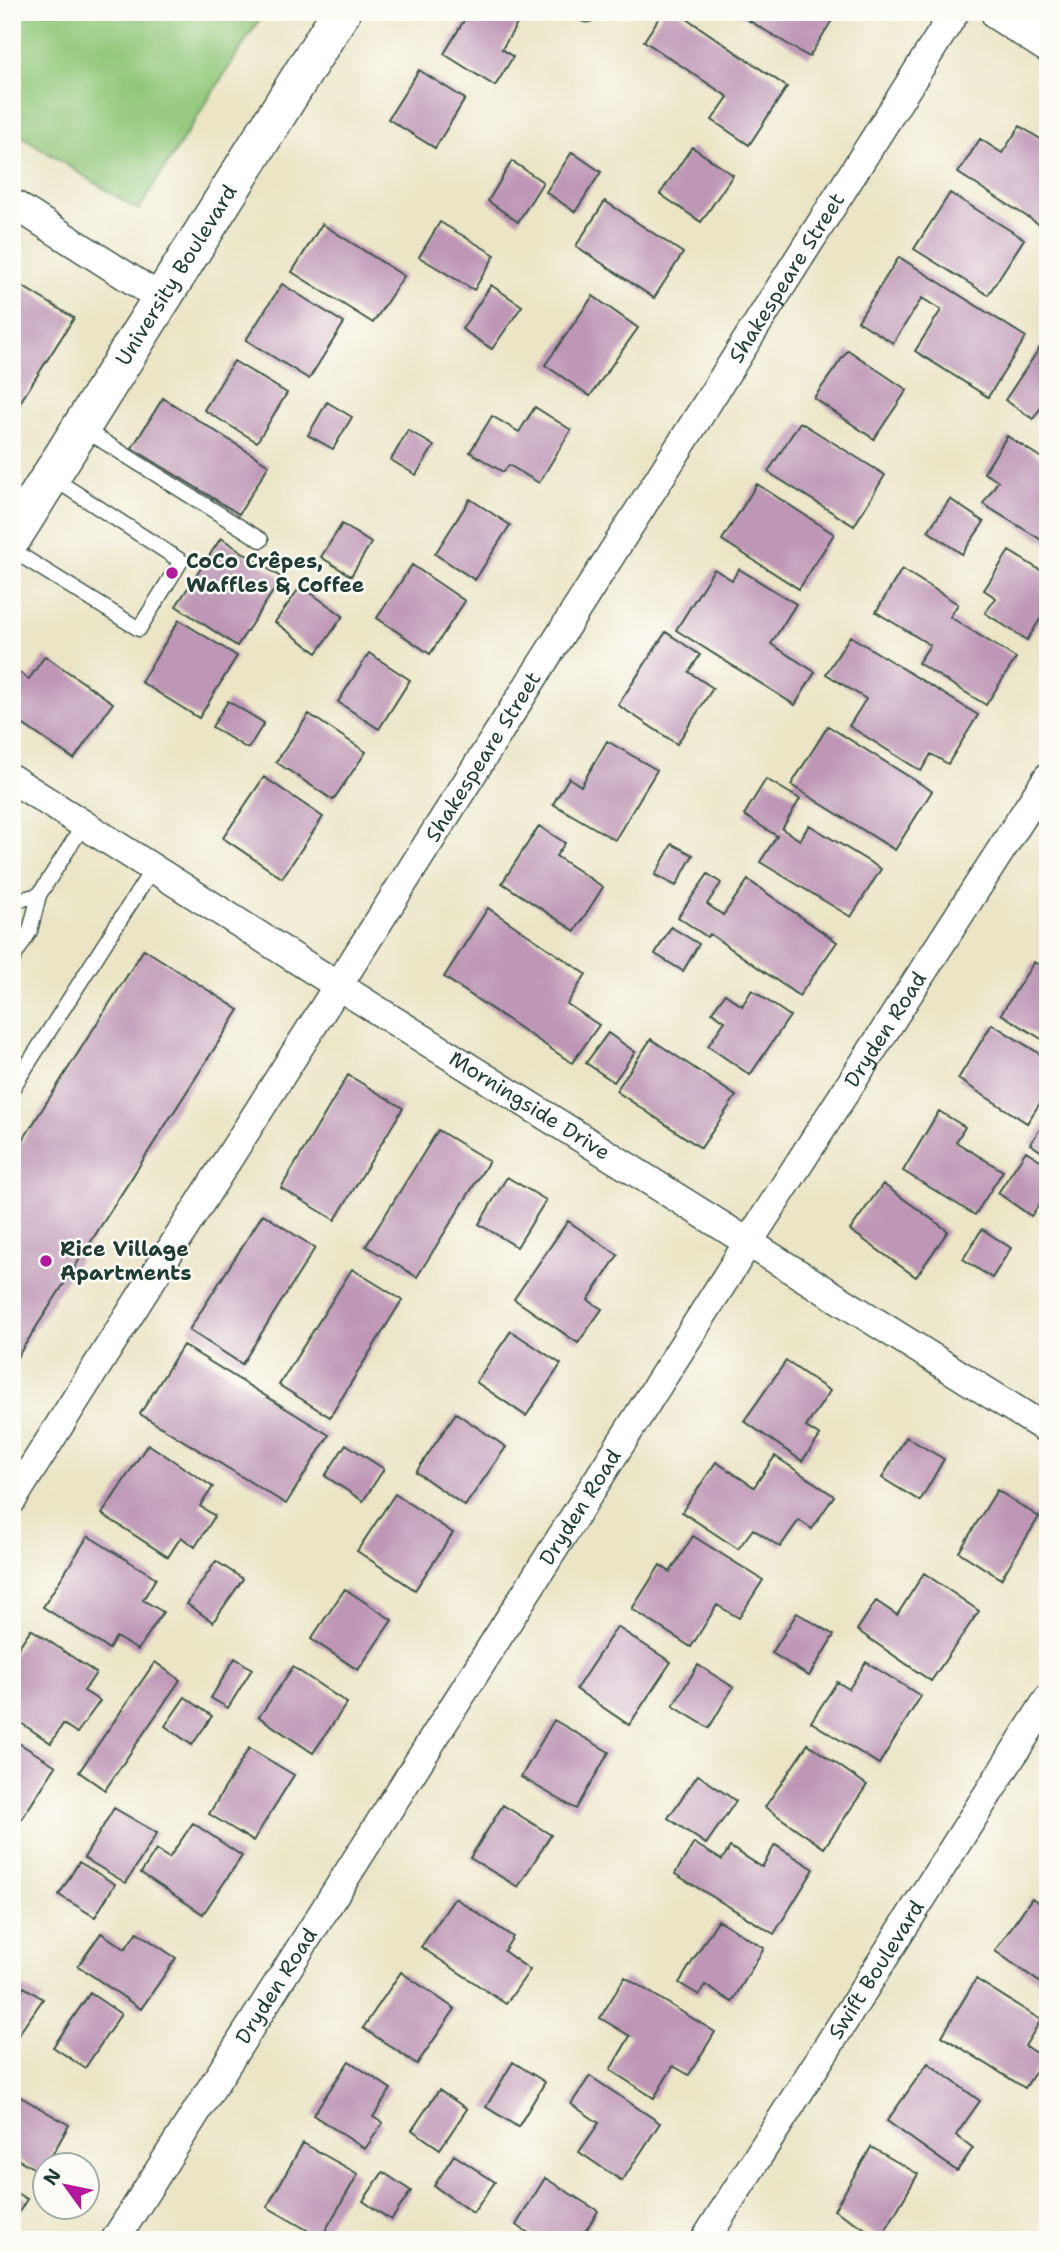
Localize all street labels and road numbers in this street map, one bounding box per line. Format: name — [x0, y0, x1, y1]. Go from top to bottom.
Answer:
street label: University Boulevard — [109, 179, 244, 371]
street label: Shakespeare Street — [722, 187, 851, 368]
street label: Shakespeare Street — [419, 666, 547, 847]
street label: Dryden Road — [838, 966, 933, 1093]
street label: Morningside Drive — [444, 1045, 615, 1166]
street label: Dryden Road — [533, 1444, 628, 1571]
street label: Swift Boulevard — [822, 1895, 931, 2045]
street label: Dryden Road — [229, 1922, 324, 2049]

